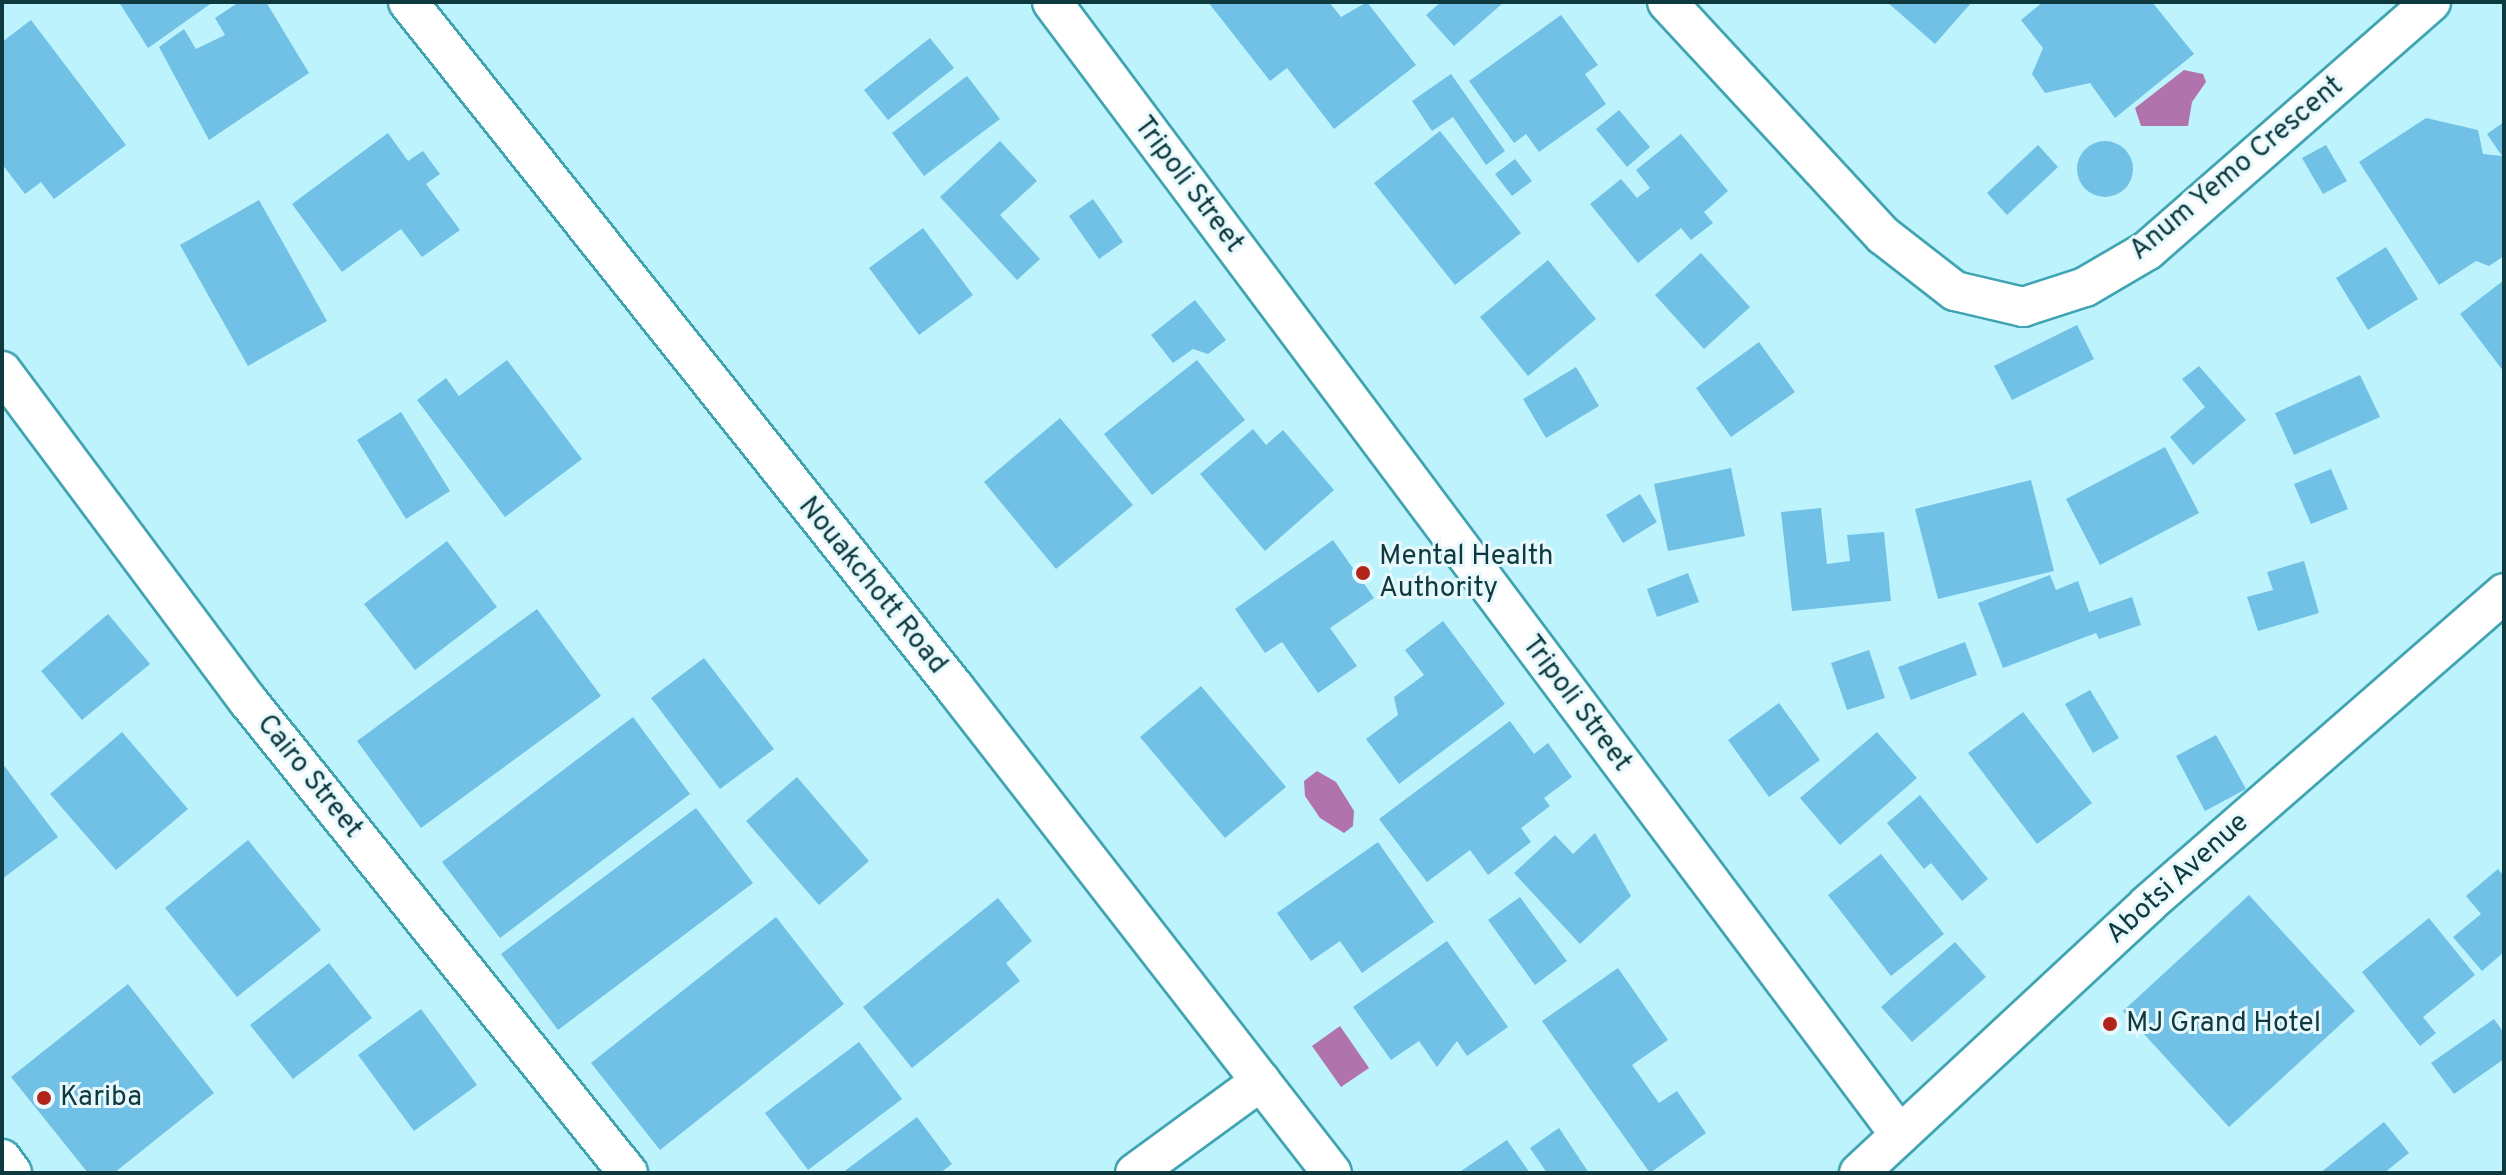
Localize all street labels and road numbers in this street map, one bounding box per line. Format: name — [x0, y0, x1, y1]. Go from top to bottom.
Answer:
street label: Anum Yemo Crescent — [2123, 70, 2351, 268]
street label: Tripoli Street — [1126, 110, 1250, 260]
street label: Nouakchott Road — [790, 491, 954, 681]
street label: Tripoli Street — [1514, 629, 1638, 779]
street label: Cairo Street — [249, 708, 369, 846]
street label: Abotsi Avenue — [2099, 806, 2257, 952]

